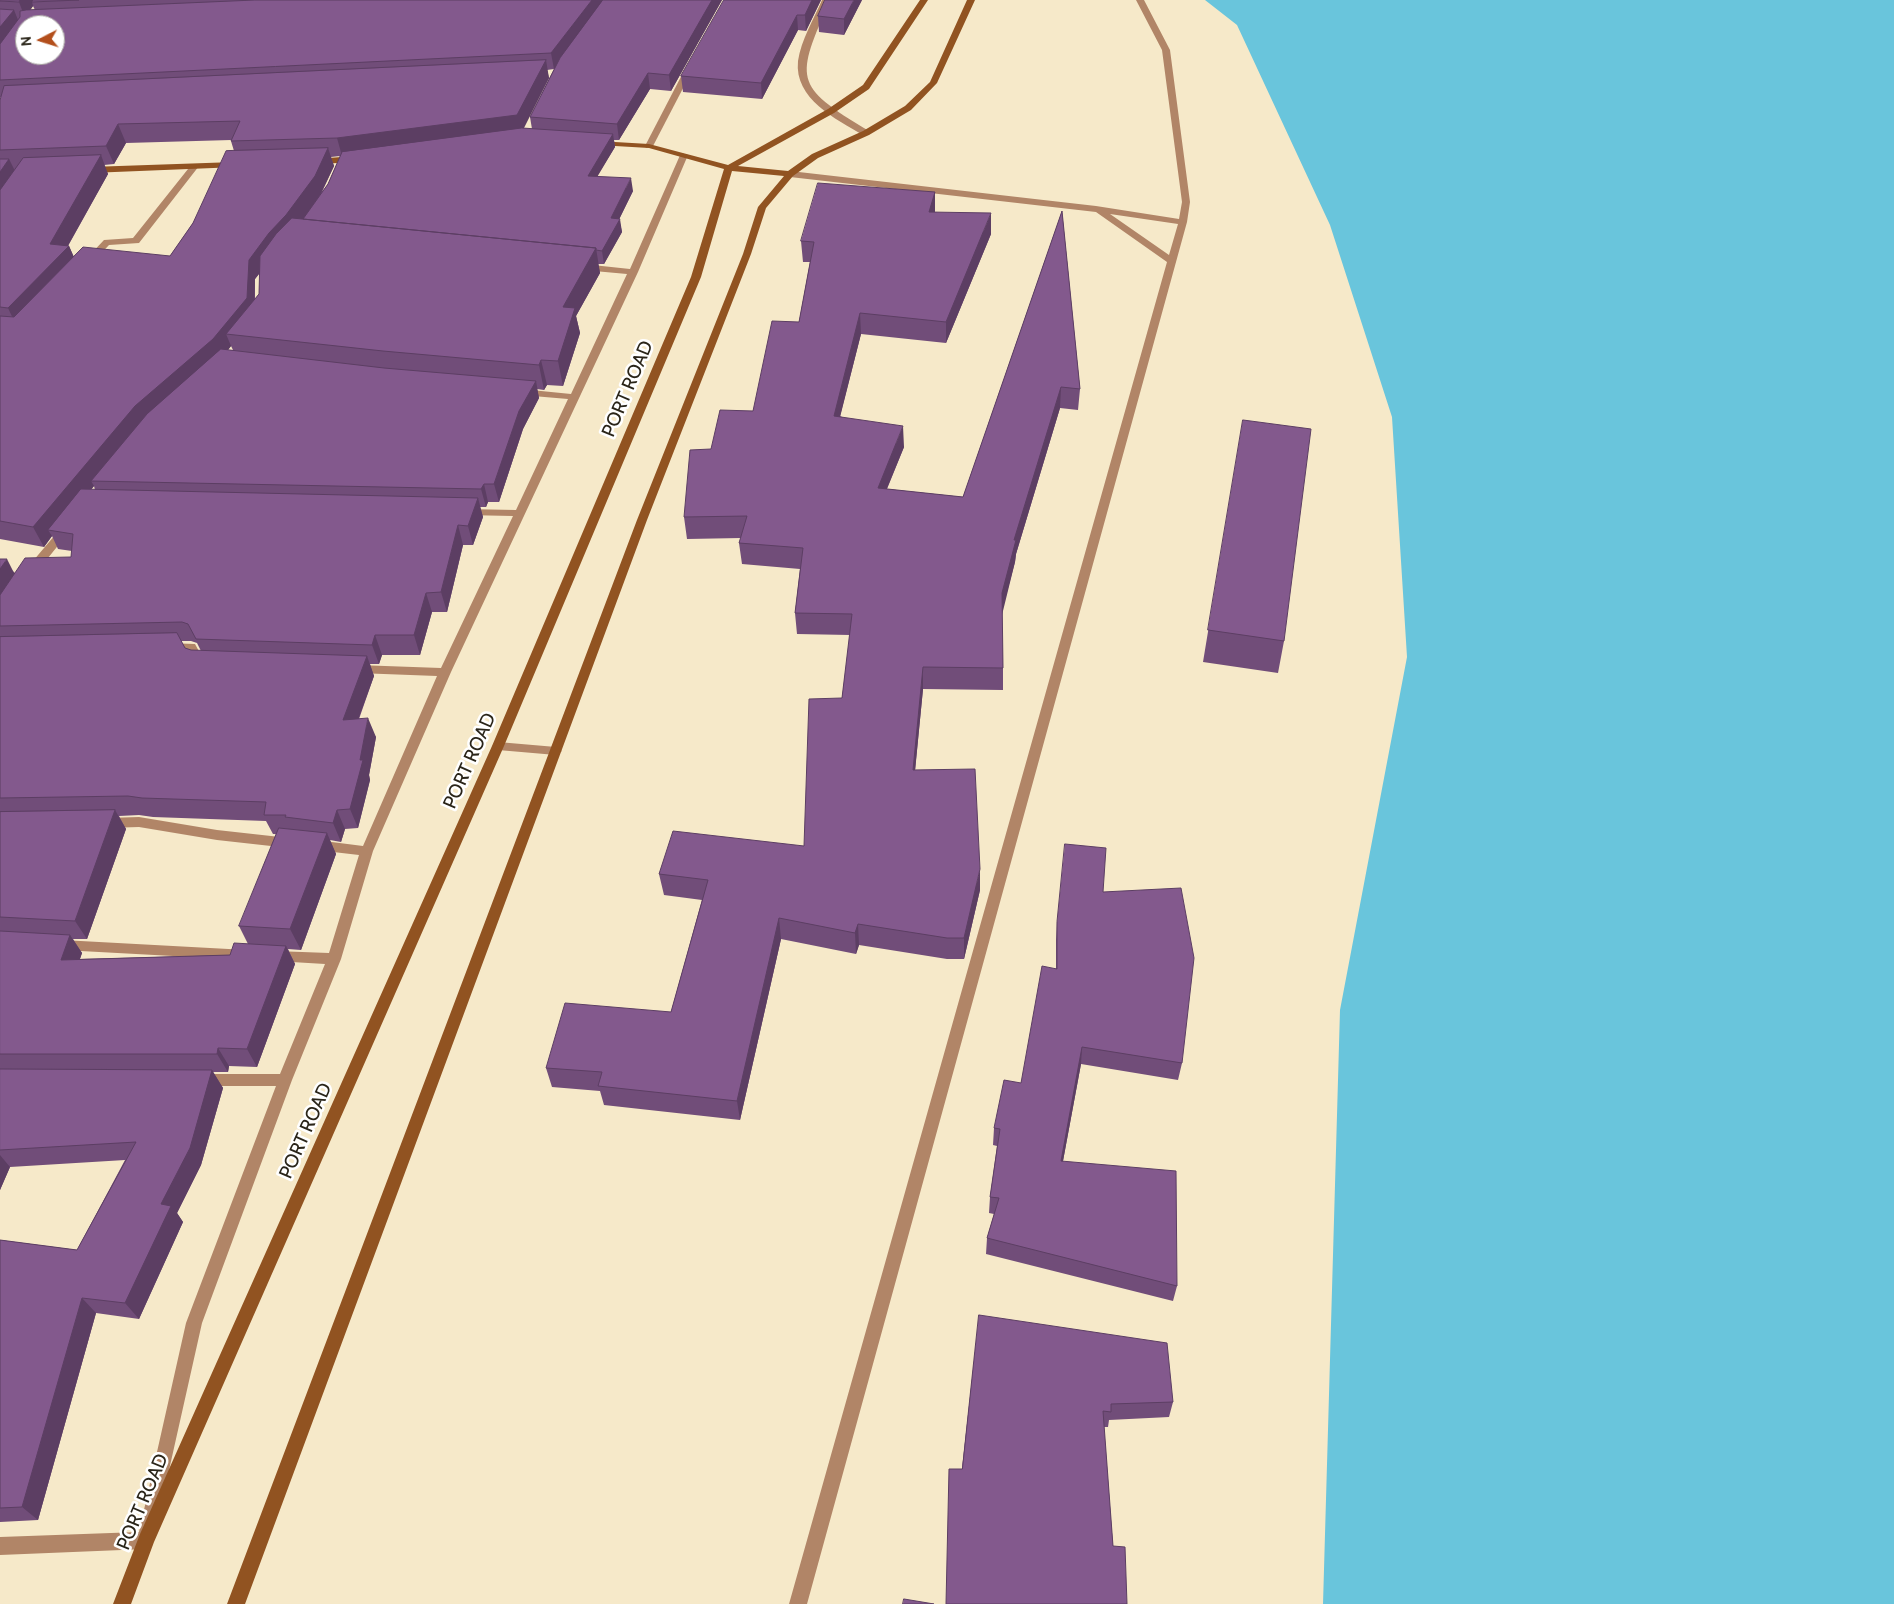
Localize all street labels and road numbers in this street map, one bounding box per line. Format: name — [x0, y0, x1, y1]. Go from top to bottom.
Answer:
street label: PORT ROAD — [597, 337, 659, 441]
street label: PORT ROAD — [439, 710, 501, 812]
street label: PORT ROAD — [275, 1080, 337, 1182]
street label: PORT ROAD — [112, 1450, 174, 1554]

